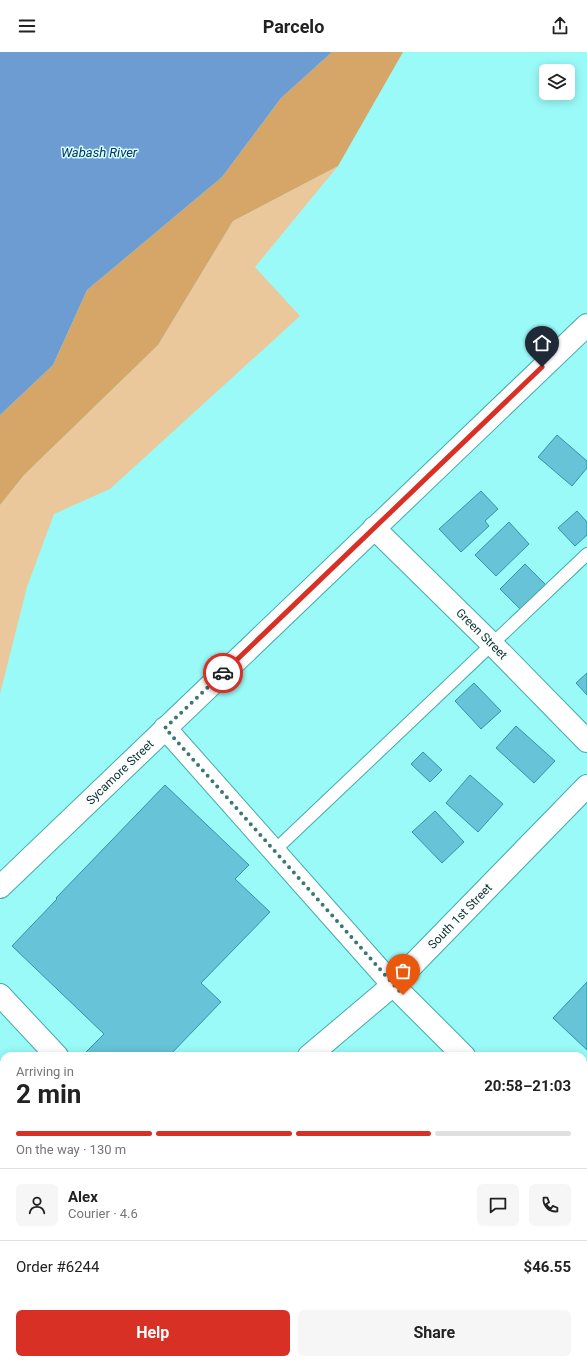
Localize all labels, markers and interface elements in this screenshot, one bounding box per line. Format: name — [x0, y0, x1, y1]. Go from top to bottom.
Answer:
icon: menu — [16, 15, 38, 37]
icon: share — [549, 15, 571, 37]
text: Parcelo — [263, 16, 324, 37]
map controls — [539, 64, 575, 100]
button: layers — [539, 64, 575, 100]
water label: Wabash River — [61, 145, 138, 160]
pin — [525, 326, 559, 367]
icon: home — [531, 332, 553, 354]
street label: Green Street — [453, 606, 510, 662]
courier — [203, 653, 243, 693]
icon: car — [212, 662, 234, 684]
street label: Sycamore Street — [83, 737, 157, 808]
street label: South 1st Street — [425, 881, 495, 952]
pin — [386, 954, 420, 995]
icon: bag — [392, 960, 414, 982]
text: Arriving in — [16, 1064, 74, 1079]
text: 20:58–21:03 — [484, 1077, 571, 1095]
text: 2 min — [16, 1079, 81, 1109]
text: On the way · 130 m — [16, 1142, 126, 1157]
button: person — [16, 1184, 58, 1226]
button: chat — [477, 1184, 519, 1226]
button: phone — [529, 1184, 571, 1226]
text: Alex — [68, 1188, 98, 1206]
text: Courier · 4.6 — [68, 1206, 138, 1221]
text: Order #6244 — [16, 1258, 99, 1276]
text: $46.55 — [524, 1258, 571, 1276]
button: Help — [16, 1310, 290, 1356]
button: Share — [298, 1310, 571, 1356]

